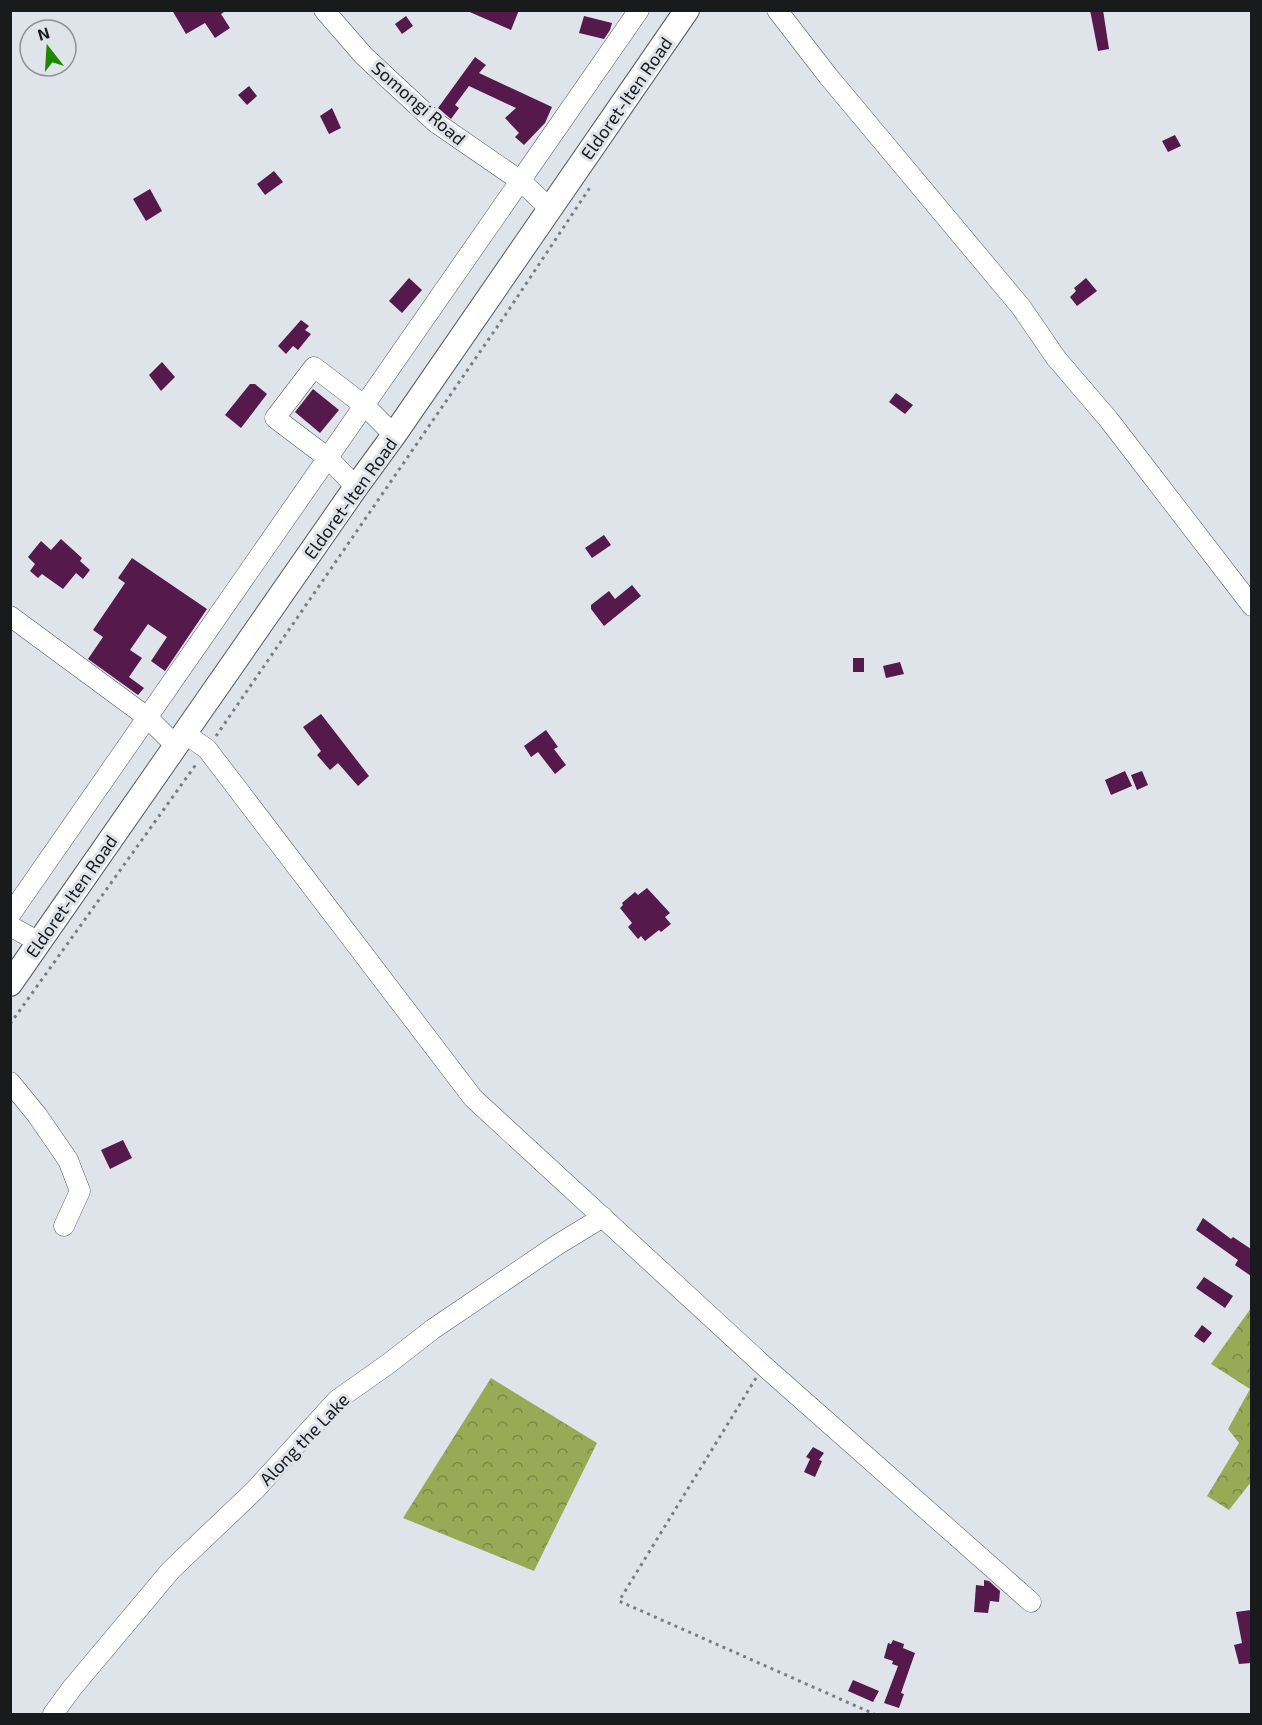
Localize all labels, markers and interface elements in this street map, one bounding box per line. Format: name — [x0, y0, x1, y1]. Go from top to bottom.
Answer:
north arrow — [18, 18, 78, 78]
text: N — [35, 22, 52, 44]
street label: Eldoret-Iten Road — [575, 32, 677, 164]
street label: Somongi Road — [368, 56, 470, 150]
street label: Eldoret-Iten Road — [299, 433, 401, 563]
street label: Eldoret-Iten Road — [20, 830, 122, 962]
street label: Along the Lake — [255, 1388, 353, 1490]

